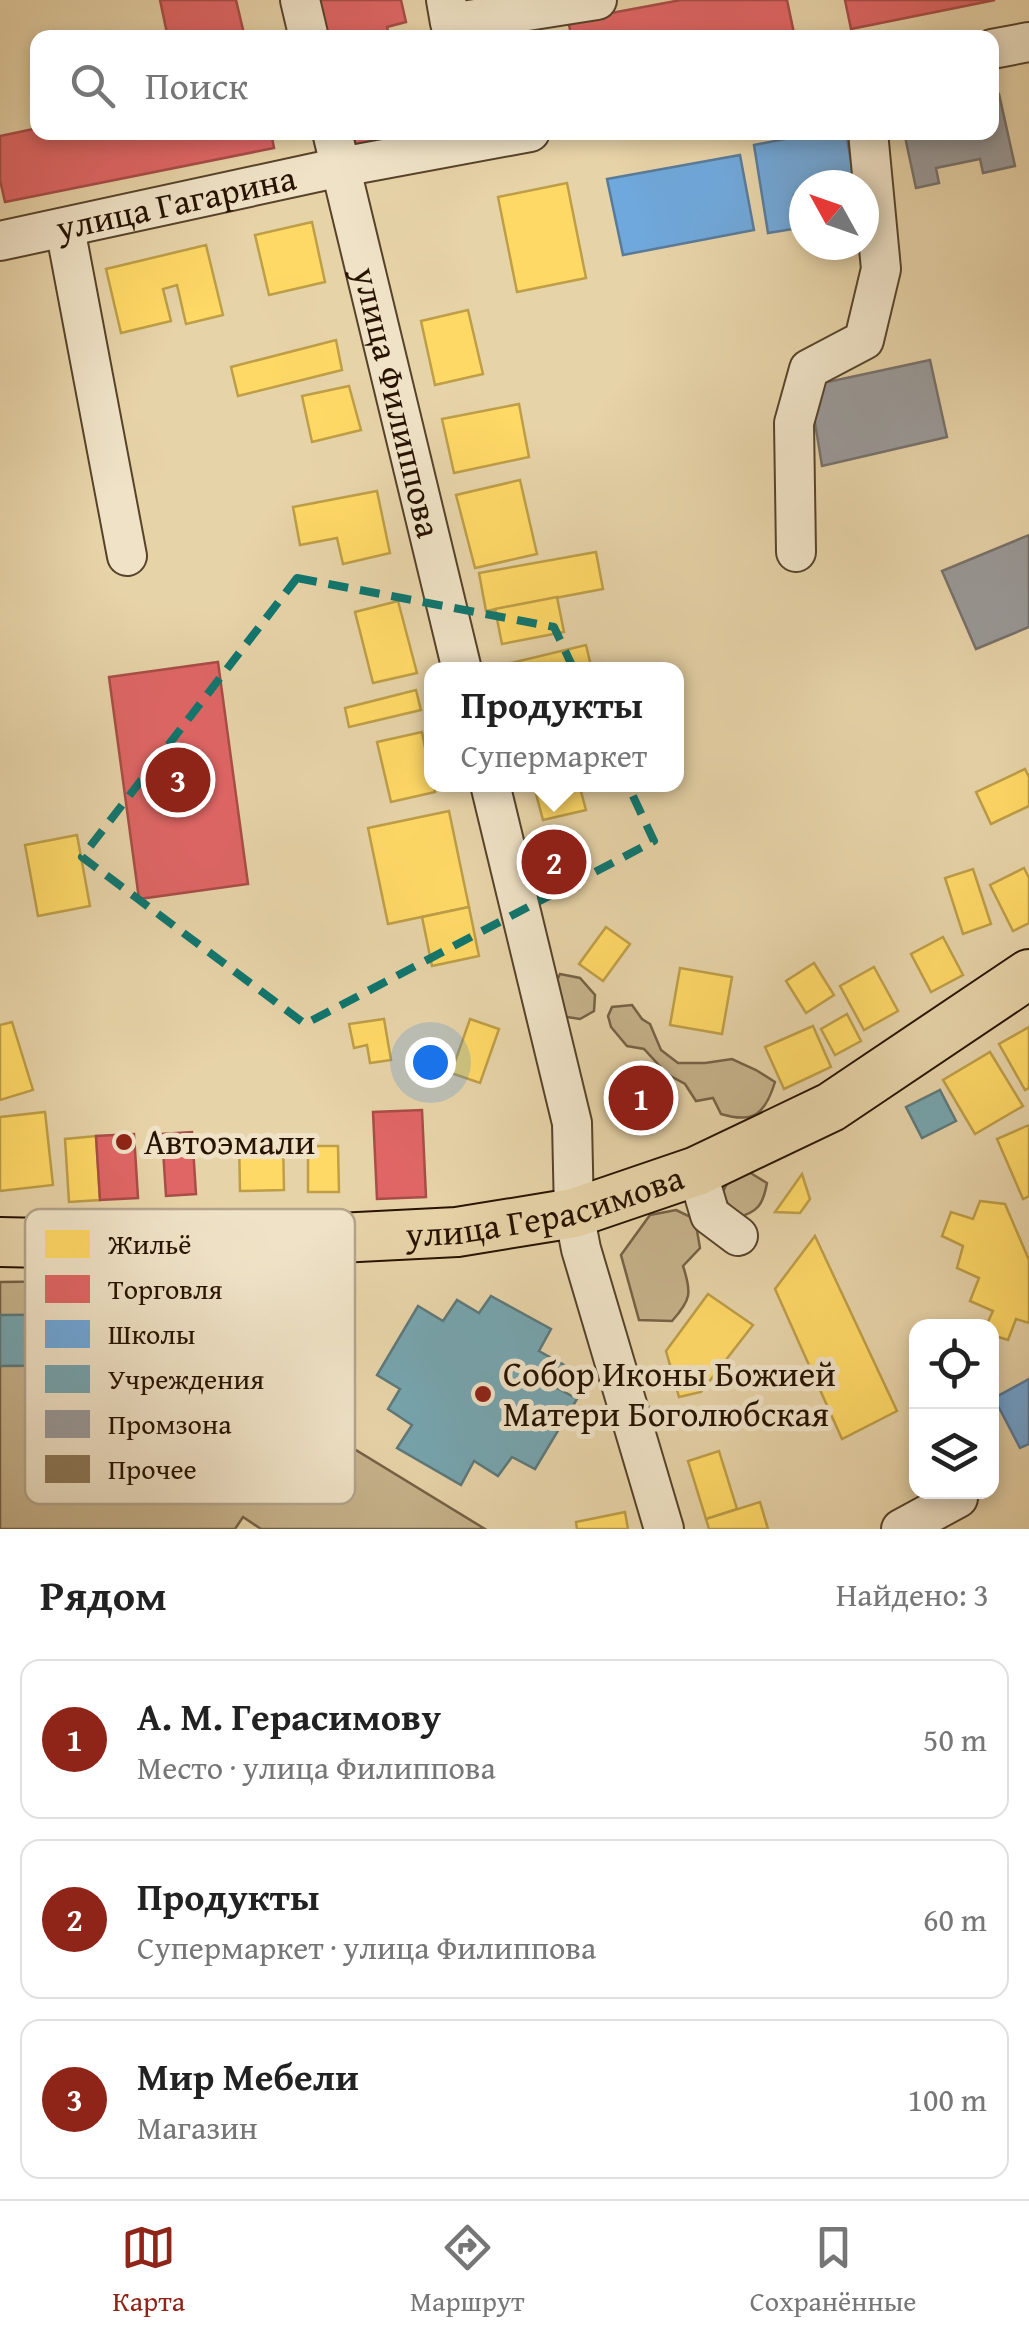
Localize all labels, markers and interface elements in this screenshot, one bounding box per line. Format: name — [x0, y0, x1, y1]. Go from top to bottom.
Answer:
search box — [30, 30, 999, 140]
text: Поиск — [145, 57, 248, 113]
icon: search — [65, 58, 120, 113]
street label: улица Гагарина — [50, 151, 301, 253]
north arrow — [789, 170, 879, 260]
street label: улица Филиппова — [340, 261, 455, 543]
popup — [424, 662, 684, 792]
text: Продукты — [461, 676, 643, 732]
text: Супермаркет — [461, 732, 647, 779]
pin: 3 — [146, 742, 210, 818]
pin: 2 — [522, 824, 586, 900]
your location — [405, 1037, 456, 1088]
pin: 1 — [608, 1060, 674, 1136]
place label: Автоэмали — [144, 1116, 315, 1167]
marker: Автоэмали — [113, 1131, 135, 1153]
street label: улица Герасимова — [403, 1151, 690, 1260]
legend — [25, 1209, 355, 1504]
text: Жильё — [107, 1223, 191, 1264]
text: Торговля — [108, 1268, 222, 1309]
text: Школы — [108, 1313, 195, 1354]
map controls — [909, 1319, 999, 1499]
button: locate — [909, 1319, 999, 1409]
place label: Собор Иконы Божией Матери Боголюбская — [503, 1348, 836, 1439]
text: Учреждения — [108, 1358, 264, 1399]
marker: Собор Иконы Божией Матери Боголюбская — [472, 1383, 494, 1405]
text: Промзона — [108, 1403, 232, 1444]
button: layers — [909, 1409, 999, 1499]
text: Прочее — [108, 1448, 197, 1489]
text: Рядом — [40, 1564, 167, 1625]
text: Найдено: 3 — [836, 1571, 989, 1618]
text: А. М. Герасимову — [137, 1688, 441, 1744]
text: 1 — [66, 1716, 83, 1763]
text: 50 m — [923, 1716, 987, 1763]
text: Место · улица Филиппова — [137, 1744, 496, 1791]
text: Продукты — [137, 1868, 319, 1924]
text: 2 — [66, 1896, 83, 1943]
text: 60 m — [923, 1896, 987, 1943]
text: Супермаркет · улица Филиппова — [137, 1924, 596, 1971]
text: Мир Мебели — [137, 2048, 359, 2104]
text: 3 — [66, 2076, 83, 2123]
text: 100 m — [908, 2076, 987, 2123]
text: Магазин — [137, 2104, 258, 2151]
tab: Карта — [113, 2220, 185, 2321]
tab: Маршрут — [410, 2220, 525, 2321]
tab: Сохранённые — [750, 2220, 916, 2321]

